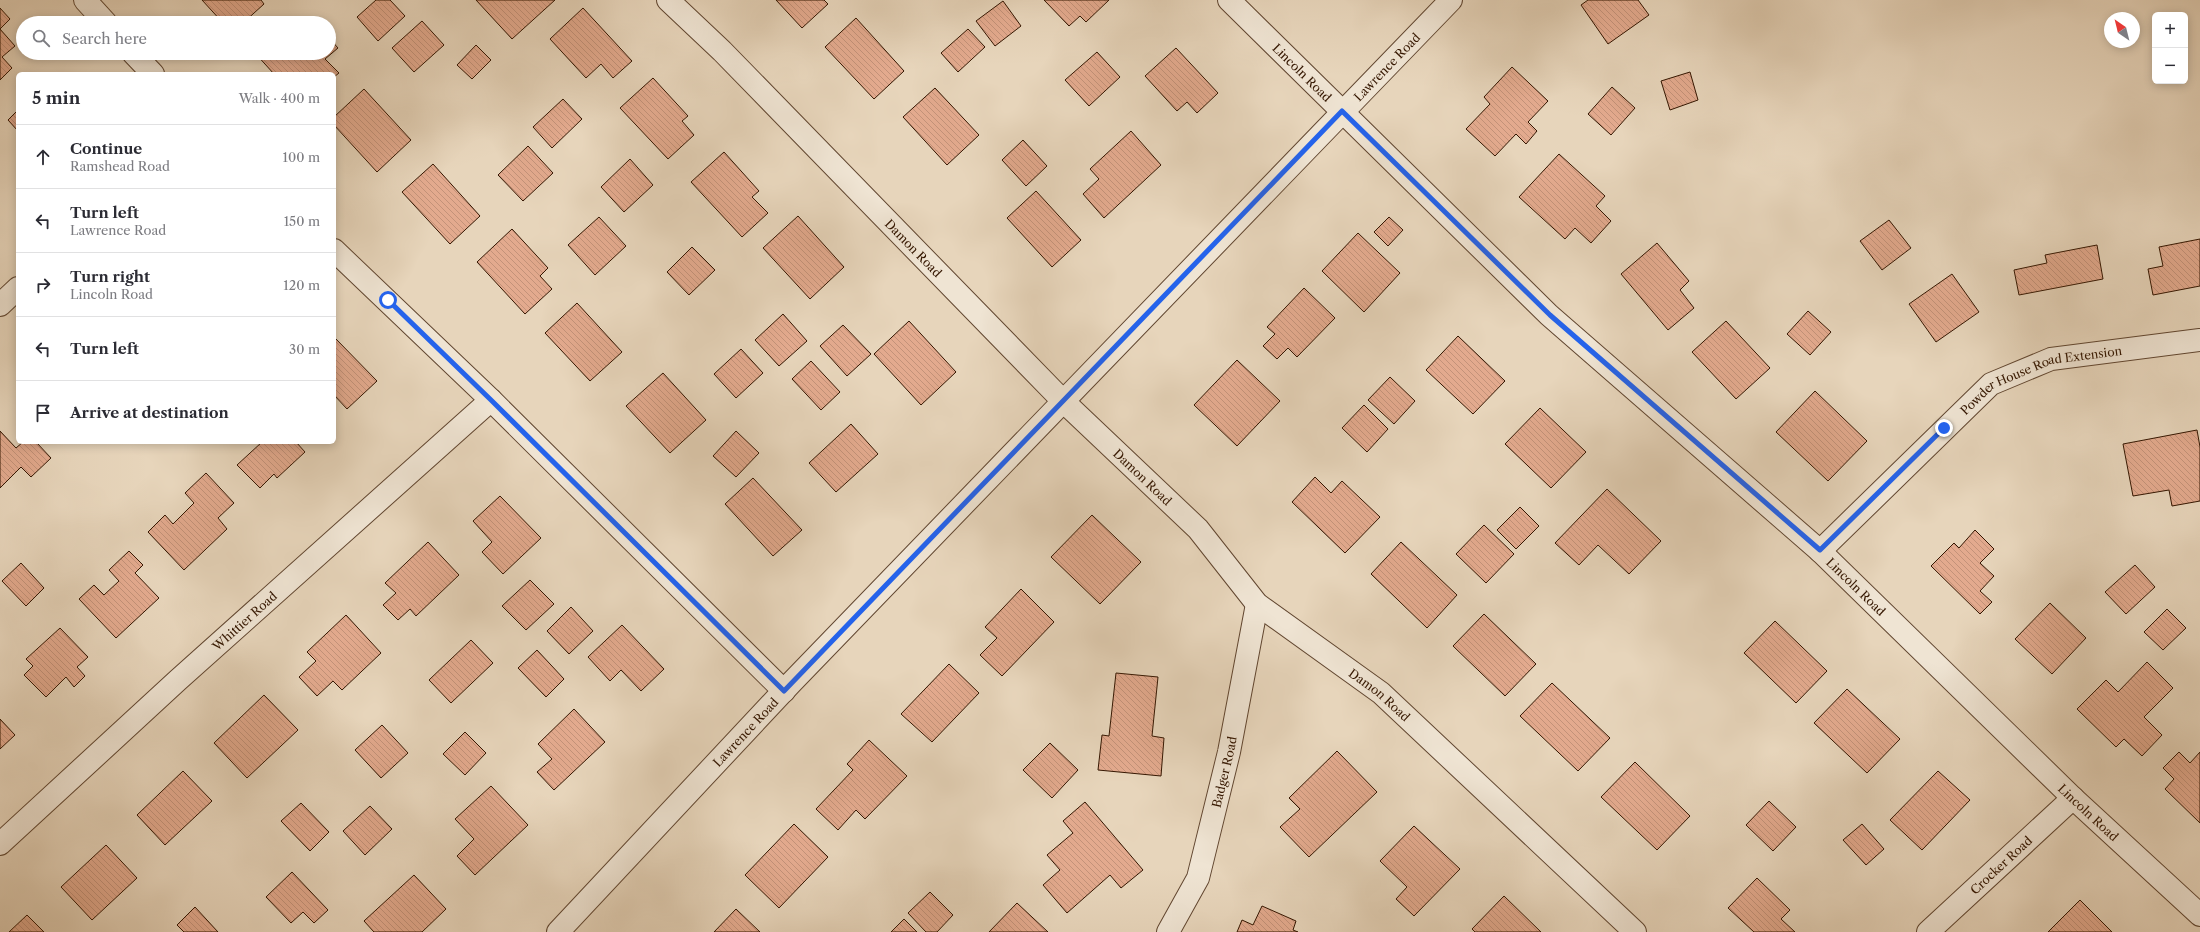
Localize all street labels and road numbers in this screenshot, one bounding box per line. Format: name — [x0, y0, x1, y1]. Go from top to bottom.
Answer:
street label: Lawrence Road — [1350, 29, 1423, 104]
street label: Lincoln Road — [1270, 40, 1335, 105]
street label: Damon Road — [882, 216, 946, 280]
street label: Powder House Road Extension — [1957, 342, 2123, 418]
street label: Damon Road — [1110, 445, 1176, 508]
street label: Lincoln Road — [1824, 554, 1889, 619]
street label: Whittier Road — [208, 588, 280, 654]
street label: Damon Road — [1346, 665, 1414, 725]
street label: Lawrence Road — [709, 694, 782, 770]
street label: Badger Road — [1208, 734, 1239, 809]
street label: Lincoln Road — [2055, 781, 2122, 844]
street label: Crocker Road — [1967, 832, 2035, 897]

